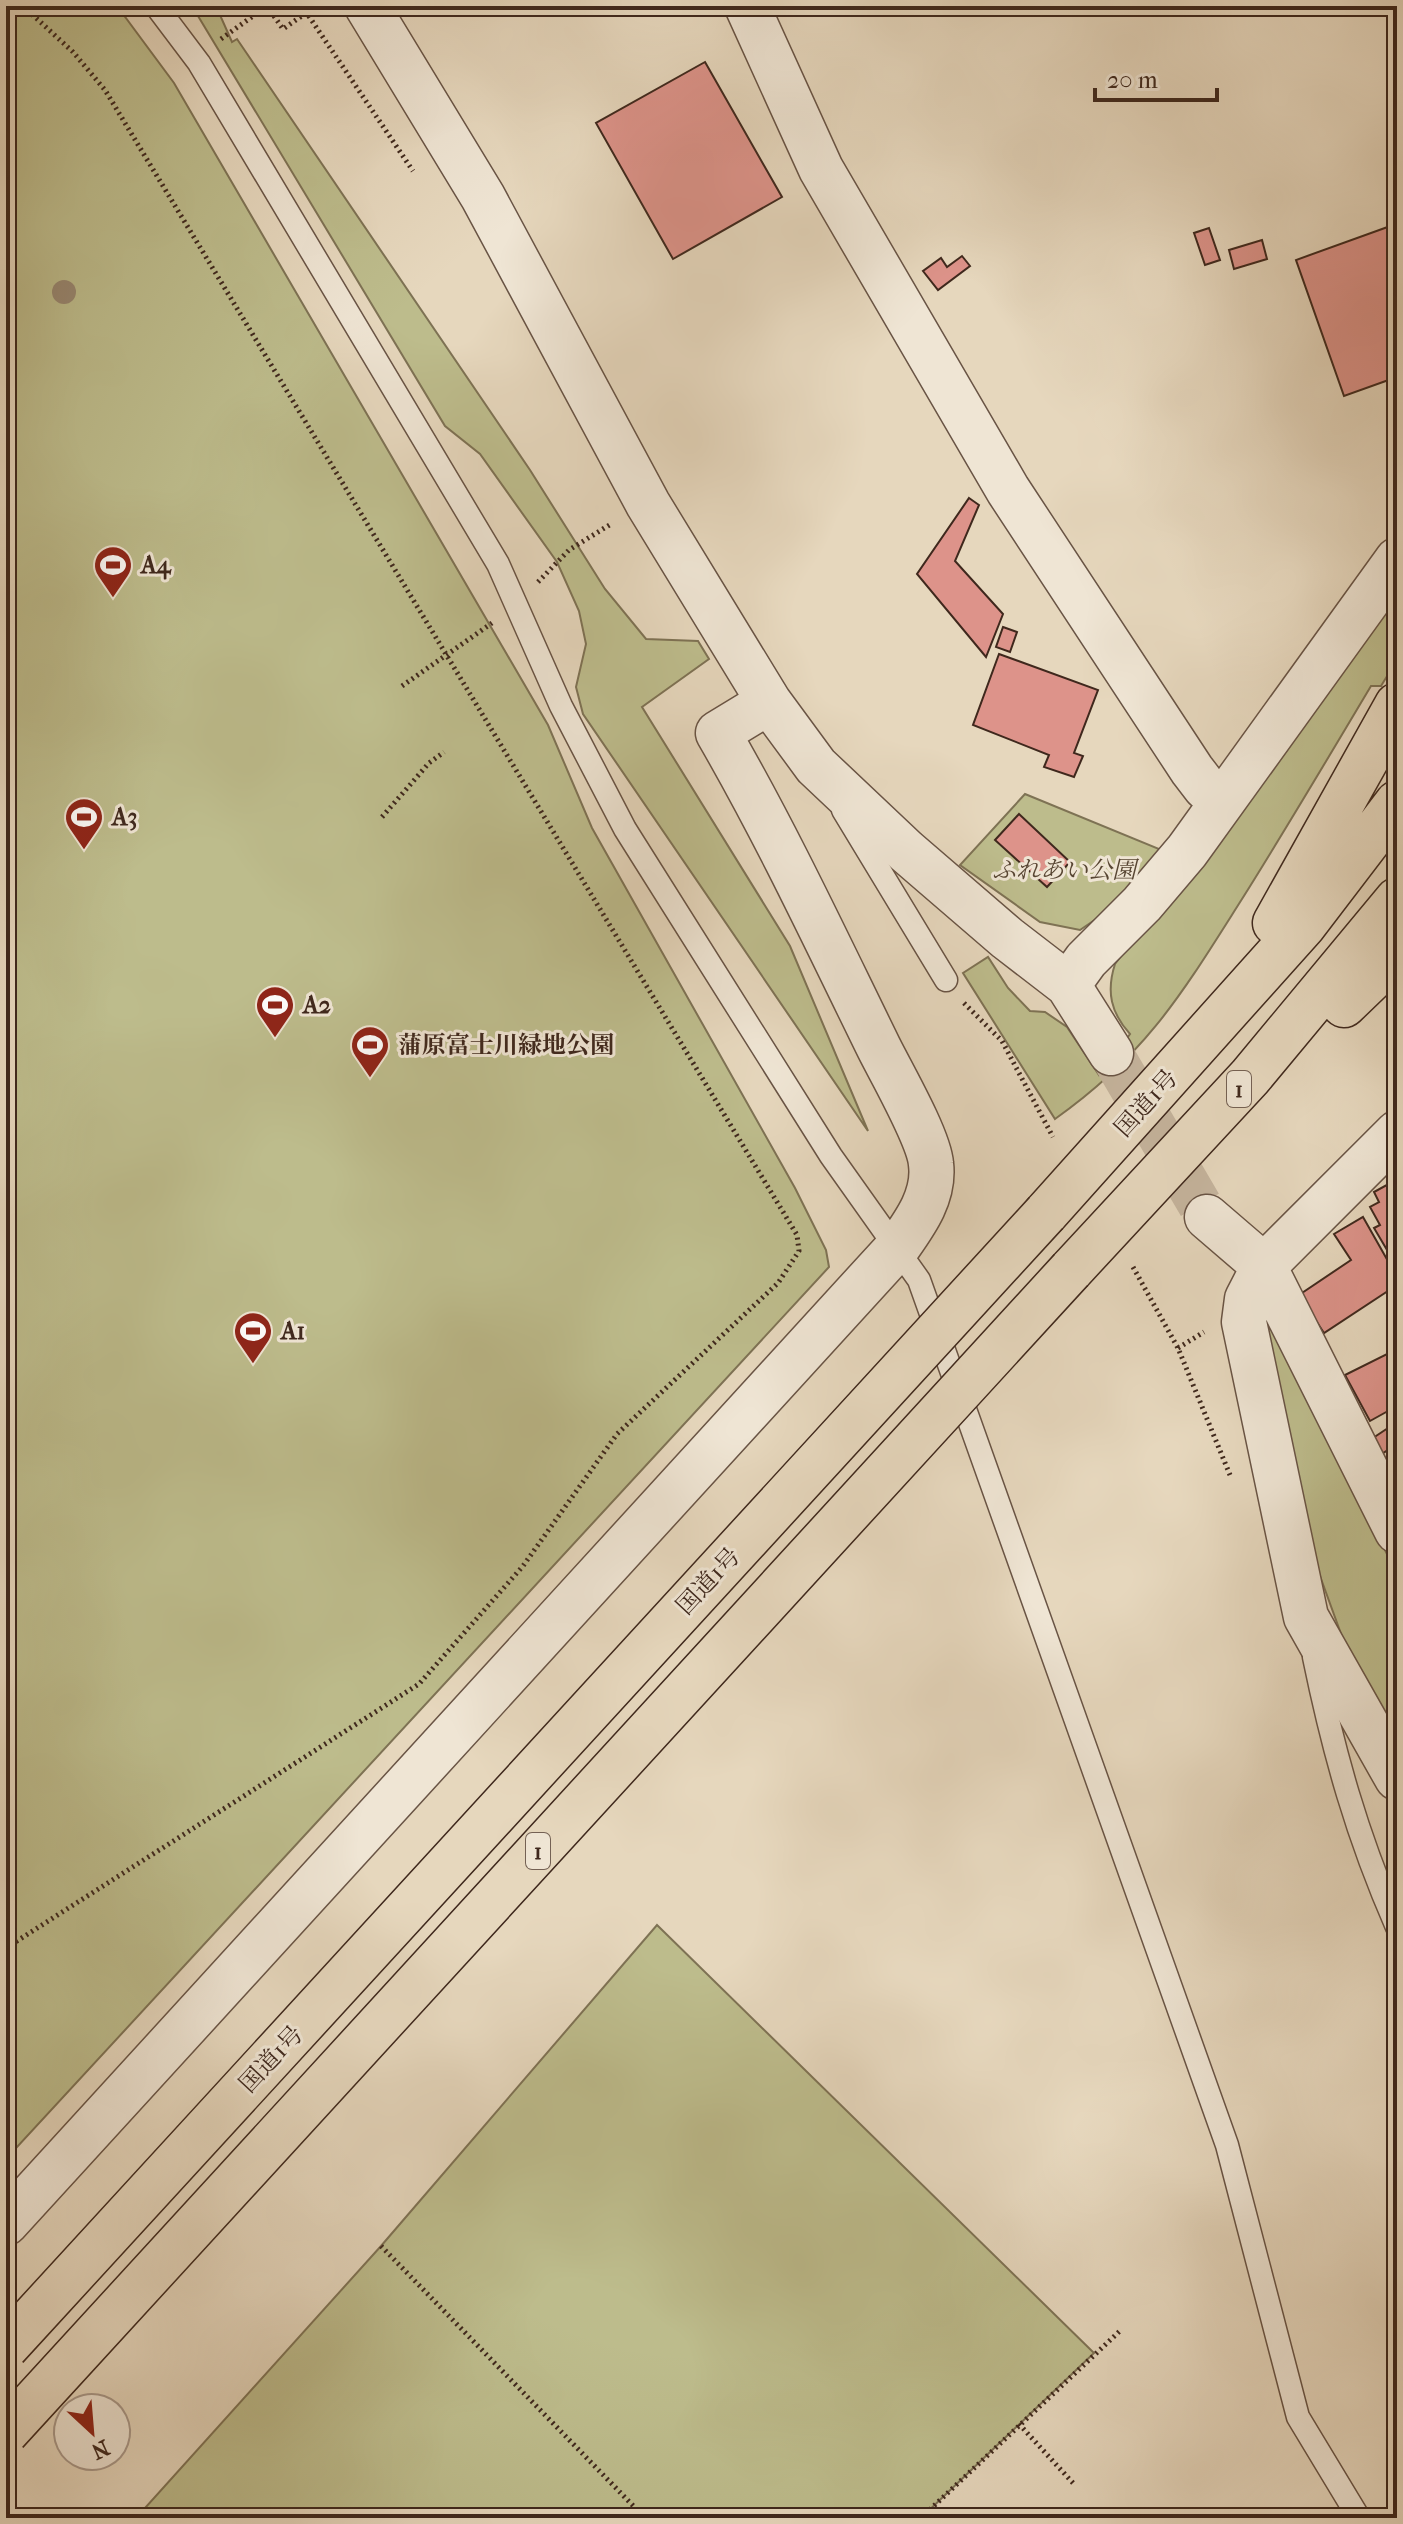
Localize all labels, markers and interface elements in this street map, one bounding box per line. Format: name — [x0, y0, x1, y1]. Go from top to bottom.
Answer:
scale bar — [1095, 52, 1217, 102]
text: 20 m — [1107, 66, 1158, 94]
sports icon: A4 — [92, 544, 134, 599]
place label: A4 — [139, 551, 173, 580]
sports icon: A3 — [63, 796, 105, 851]
place label: A3 — [110, 803, 137, 831]
park label: ふれあい公園 — [992, 856, 1140, 884]
sports icon: A2 — [254, 984, 296, 1039]
place label: A2 — [301, 991, 331, 1019]
sports icon: 蒲原富士川緑地公園 — [349, 1024, 391, 1079]
place label: 蒲原富士川緑地公園 — [398, 1031, 614, 1059]
street label: 国道1号 — [1109, 1064, 1183, 1142]
road number: 1 — [1227, 1071, 1251, 1107]
sports icon: A1 — [232, 1310, 274, 1365]
place label: A1 — [279, 1317, 305, 1345]
street label: 国道1号 — [670, 1542, 746, 1620]
road number: 1 — [526, 1833, 550, 1869]
street label: 国道1号 — [233, 2020, 309, 2098]
north arrow — [52, 2392, 132, 2472]
text: N — [87, 2434, 114, 2465]

